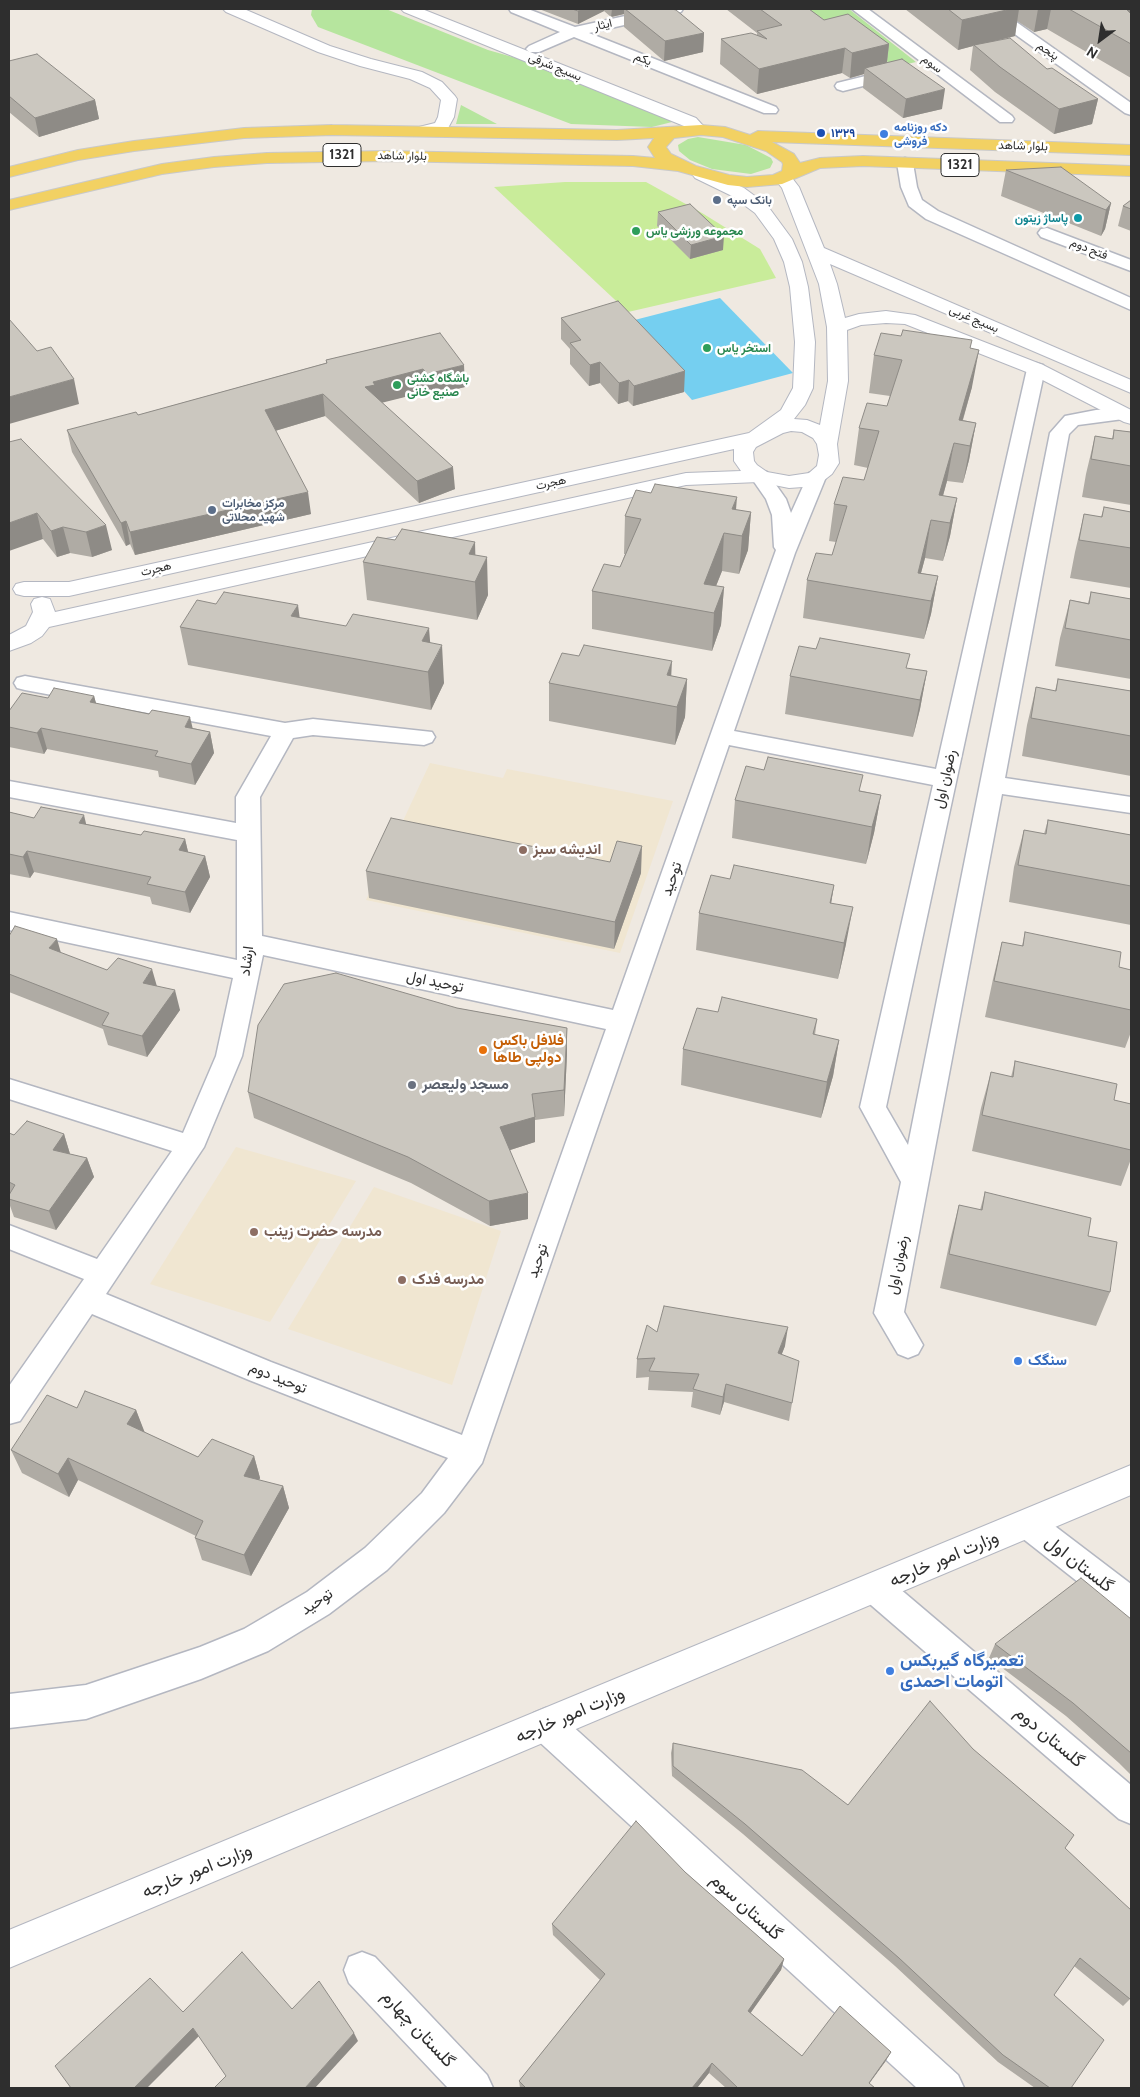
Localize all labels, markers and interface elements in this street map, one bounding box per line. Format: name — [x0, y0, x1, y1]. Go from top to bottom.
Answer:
north arrow — [1075, 15, 1125, 65]
street label: ایثار — [592, 16, 614, 34]
street label: پنجم — [1034, 38, 1062, 64]
text: N — [1083, 43, 1101, 63]
street label: یکم — [632, 49, 654, 69]
street label: بسیج شرقی — [526, 50, 584, 84]
street label: سوم — [919, 52, 945, 76]
place label: دکه روزنامه فروشی — [894, 120, 947, 148]
place label: ۱۳۲۹ — [831, 126, 855, 140]
marker: ۱۳۲۹ — [815, 127, 827, 139]
marker: دکه روزنامه فروشی — [878, 128, 890, 140]
street label: بلوار شاهد — [998, 138, 1048, 154]
road number: 1321 — [323, 144, 361, 166]
street label: بلوار شاهد — [377, 148, 427, 164]
road number: 1321 — [941, 154, 979, 176]
place label: بانک سپه — [727, 193, 772, 207]
marker: بانک سپه — [711, 194, 723, 206]
place label: پاساژ زیتون — [1015, 211, 1068, 225]
marker: پاساژ زیتون — [1072, 212, 1084, 224]
place label: مجموعه ورزشی یاس — [646, 224, 743, 238]
marker: مجموعه ورزشی یاس — [630, 225, 642, 237]
street label: فتح دوم — [1068, 235, 1110, 263]
street label: بسیج غربی — [947, 302, 1001, 336]
place label: استخر یاس — [717, 341, 771, 355]
marker: استخر یاس — [701, 342, 713, 354]
place label: باشگاه کشتی صنیع خانی — [407, 371, 469, 399]
marker: باشگاه کشتی صنیع خانی — [391, 379, 403, 391]
street label: هجرت — [534, 473, 568, 493]
place label: مرکز مخابرات شهید محلاتی — [222, 496, 285, 524]
marker: مرکز مخابرات شهید محلاتی — [206, 504, 218, 516]
street label: هجرت — [139, 559, 173, 579]
street label: رضوان اول — [929, 748, 961, 810]
place label: اندیشه سبز — [533, 841, 601, 859]
marker: اندیشه سبز — [517, 844, 529, 856]
street label: توحید — [658, 860, 686, 898]
street label: ارشاد — [236, 945, 258, 977]
street label: توحید اول — [405, 967, 465, 997]
place label: فلافل باکس دولپی طاها — [493, 1032, 564, 1067]
marker: فلافل باکس دولپی طاها — [477, 1044, 489, 1056]
place label: مسجد ولیعصر — [422, 1076, 509, 1094]
marker: مسجد ولیعصر — [406, 1079, 418, 1091]
place label: مدرسه حضرت زینب — [264, 1223, 382, 1241]
marker: مدرسه حضرت زینب — [248, 1226, 260, 1238]
street label: رضوان اول — [883, 1234, 913, 1296]
street label: توحید — [524, 1242, 552, 1280]
place label: مدرسه فدک — [412, 1271, 484, 1289]
marker: مدرسه فدک — [396, 1274, 408, 1286]
place label: سنگک — [1028, 1352, 1067, 1370]
marker: سنگک — [1012, 1355, 1024, 1367]
street label: توحید دوم — [246, 1358, 310, 1398]
street label: وزارت امور خارجه — [886, 1526, 1002, 1592]
street label: گلستان اول — [1041, 1531, 1117, 1597]
street label: توحید — [298, 1585, 336, 1619]
place label: تعمیرگاه گیربکس اتومات احمدی — [900, 1650, 1024, 1692]
marker: تعمیرگاه گیربکس اتومات احمدی — [884, 1665, 896, 1677]
street label: وزارت امور خارجه — [512, 1682, 628, 1748]
street label: گلستان دوم — [1010, 1702, 1088, 1772]
street label: وزارت امور خارجه — [139, 1839, 255, 1903]
street label: گلستان سوم — [705, 1869, 787, 1945]
street label: گلستان چهارم — [377, 1986, 459, 2072]

